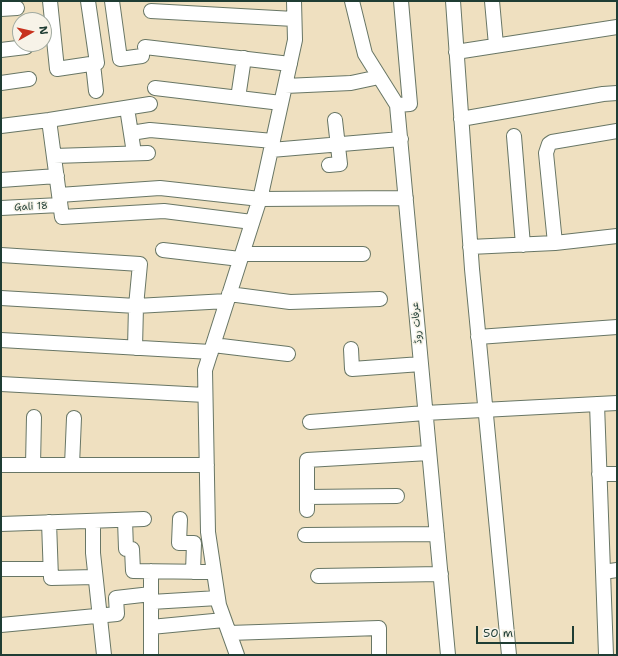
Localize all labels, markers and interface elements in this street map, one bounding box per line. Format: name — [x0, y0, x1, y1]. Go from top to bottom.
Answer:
north arrow — [12, 12, 52, 52]
text: N — [35, 25, 51, 36]
street label: Gali 18 — [14, 200, 48, 214]
street label: عرفات روڈ — [409, 302, 425, 344]
scale bar — [478, 618, 576, 644]
text: 50 m — [483, 625, 513, 641]

